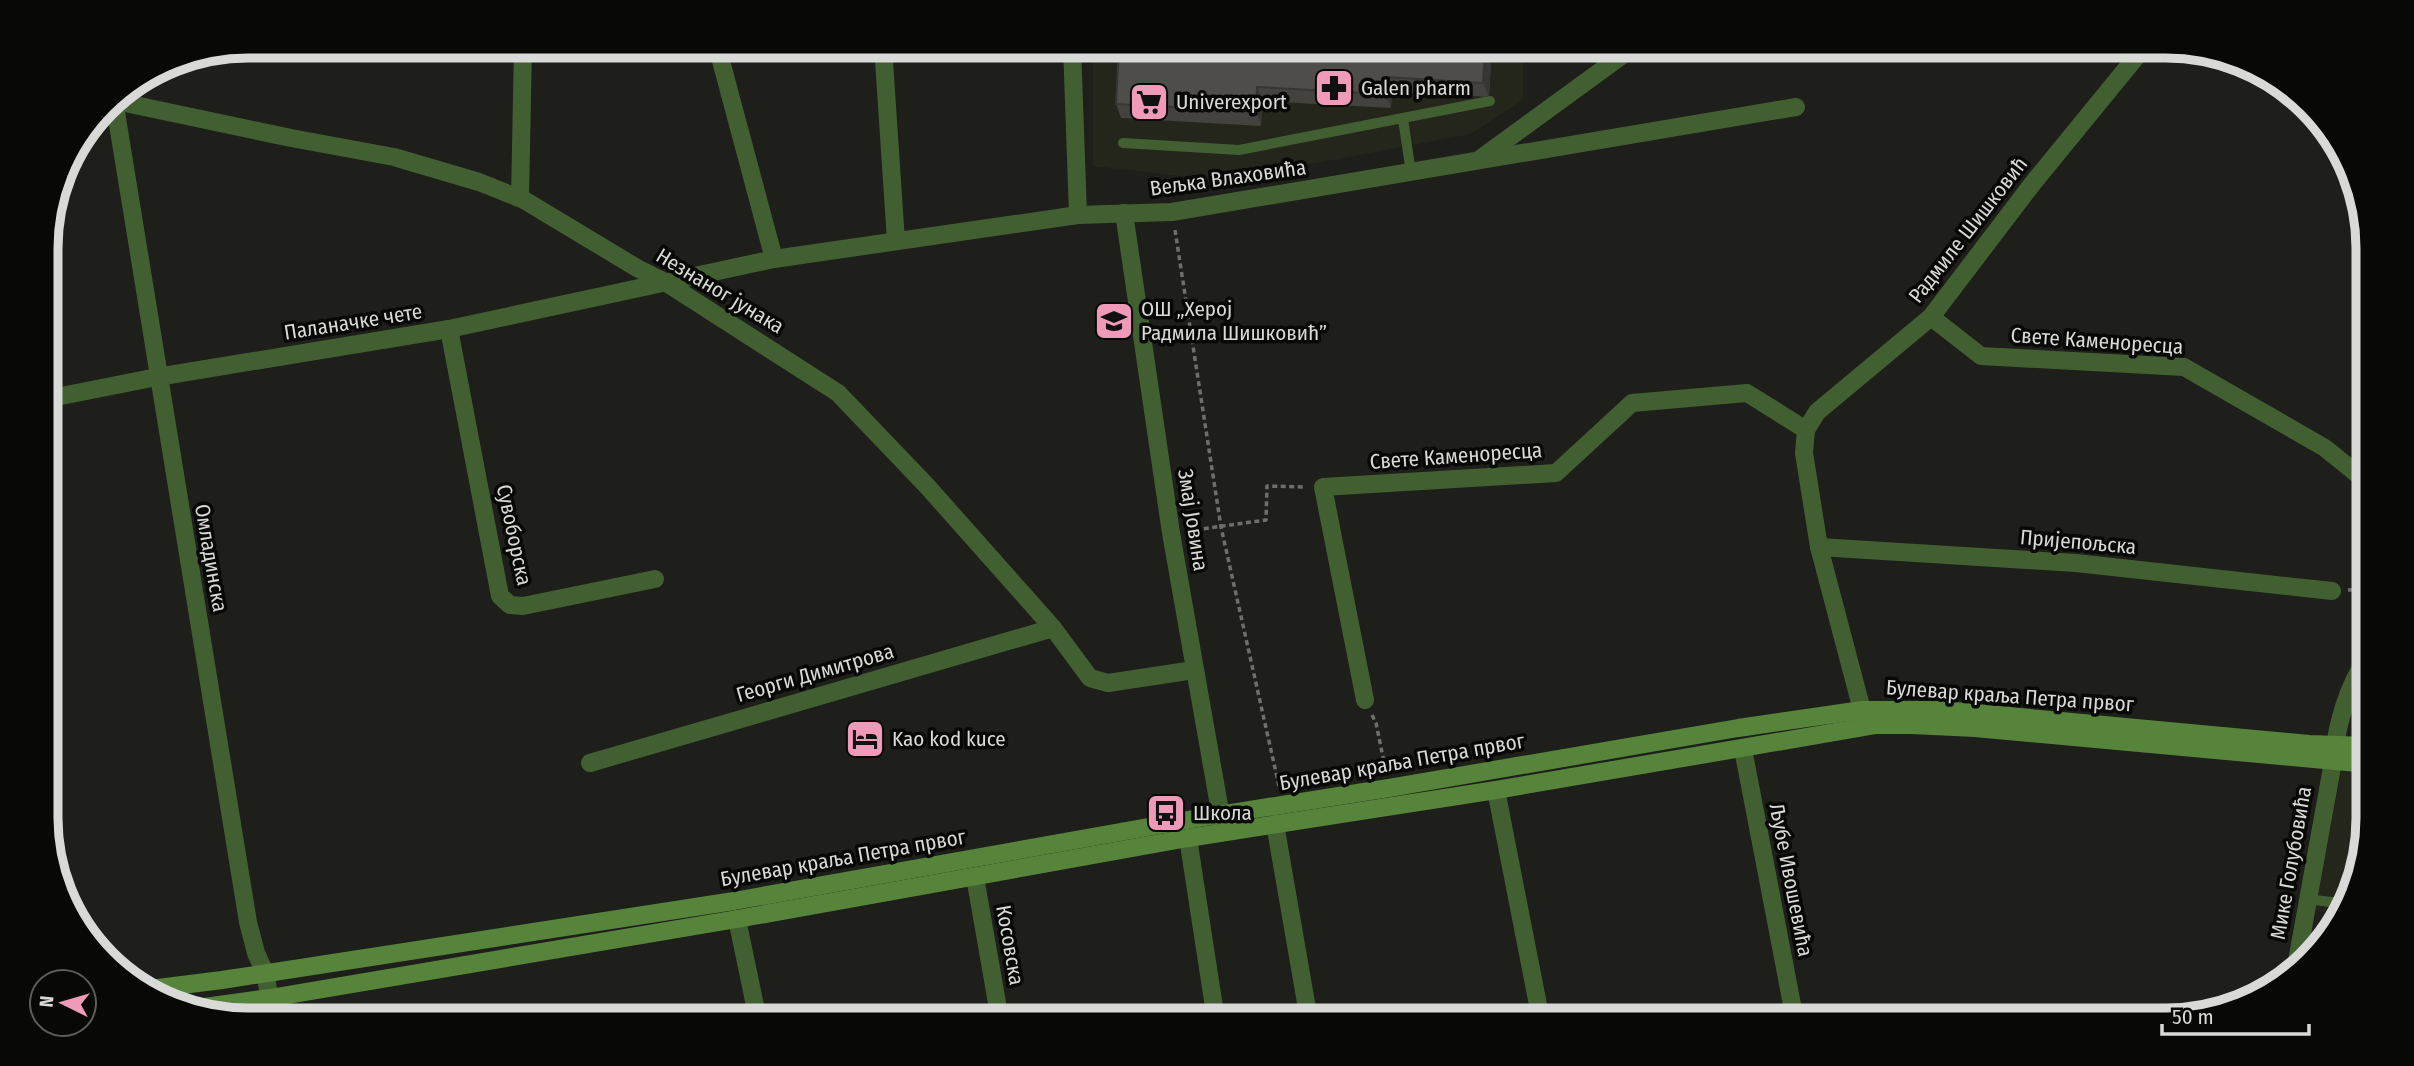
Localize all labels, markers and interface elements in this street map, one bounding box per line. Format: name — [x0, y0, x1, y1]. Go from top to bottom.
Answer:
pharmacy icon: Galen pharm — [1313, 67, 1355, 109]
place label: Galen pharm — [1361, 75, 1471, 101]
supermarket icon: Univerexport — [1128, 81, 1170, 123]
place label: Univerexport — [1176, 89, 1287, 115]
street label: Радмиле Шишковић — [1903, 152, 2033, 308]
street label: Вељка Влаховића — [1148, 154, 1308, 202]
street label: Незнаног јунака — [651, 243, 789, 339]
place label: ОШ „Херој Радмила Шишковић” — [1141, 296, 1327, 346]
street label: Паланачке чете — [282, 298, 424, 346]
school or university icon: ОШ „Херој Радмила Шишковић” — [1093, 300, 1135, 342]
street label: Свете Каменоресца — [2010, 322, 2184, 360]
street label: Свете Каменоресца — [1369, 437, 1543, 475]
street label: Змај Јовина — [1172, 467, 1214, 573]
street label: Сувоборска — [491, 482, 537, 588]
street label: Омладинска — [189, 502, 233, 614]
street label: Пријепољска — [2019, 524, 2137, 560]
street label: Георги Димитрова — [733, 638, 897, 708]
street label: Булевар краља Петра првог — [1885, 674, 2136, 718]
hotel icon: Kao kod kuce — [844, 718, 886, 760]
place label: Kao kod kuce — [892, 726, 1006, 752]
street label: Булевар краља Петра првог — [1277, 727, 1527, 796]
street label: Мике Голубовића — [2265, 784, 2317, 942]
bus stop icon: Школа — [1145, 792, 1187, 834]
place label: Школа — [1193, 800, 1252, 826]
street label: Љубе Ивошевића — [1763, 801, 1819, 959]
street label: Булевар краља Петра првог — [718, 823, 968, 892]
street label: Косовска — [990, 903, 1030, 987]
north arrow — [28, 968, 98, 1038]
scale bar — [2162, 992, 2309, 1036]
text: N — [35, 995, 59, 1008]
text: 50 m — [2172, 1004, 2214, 1030]

